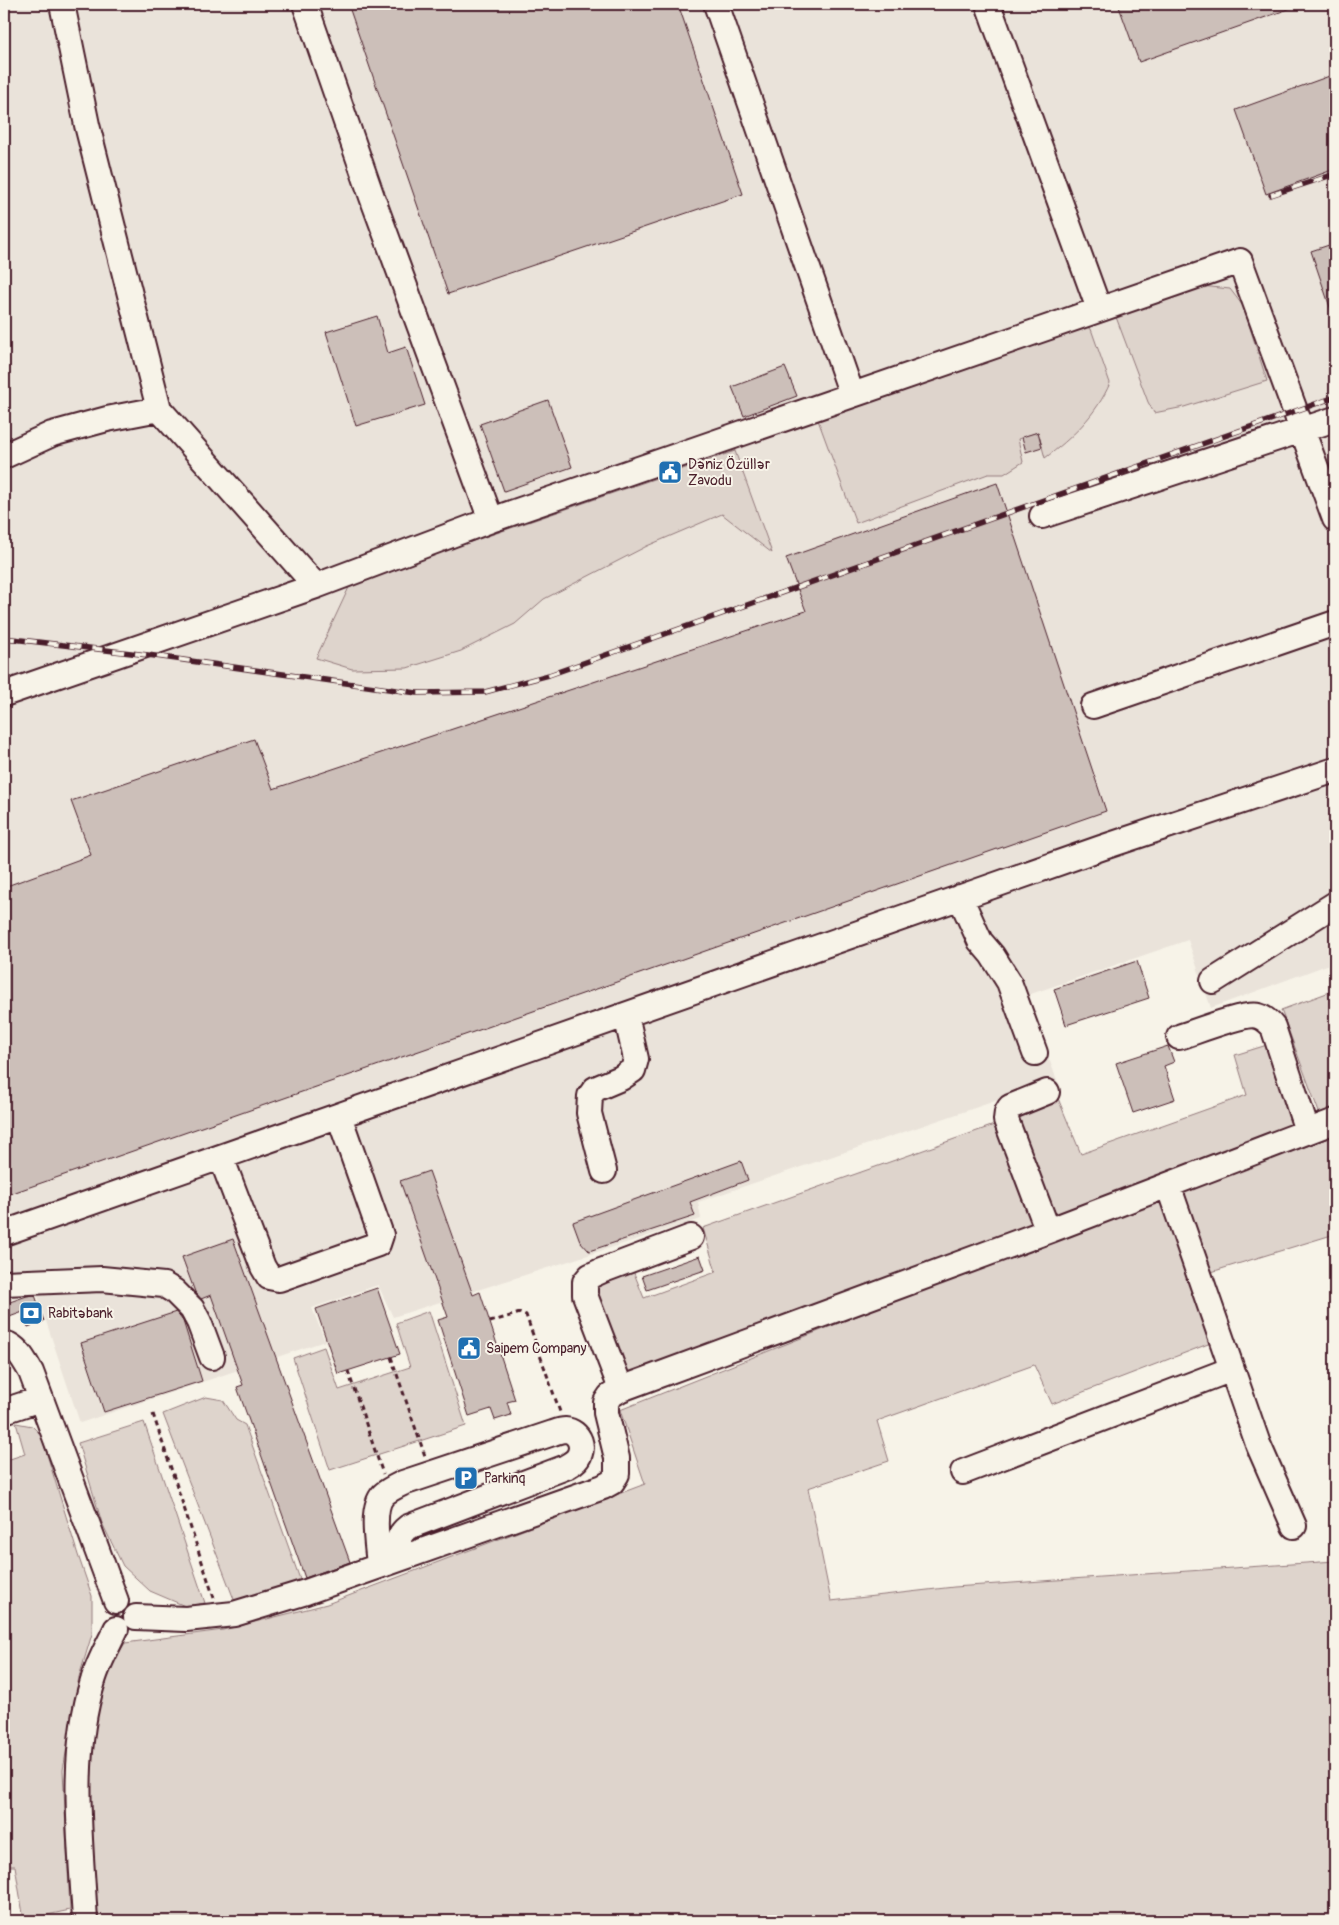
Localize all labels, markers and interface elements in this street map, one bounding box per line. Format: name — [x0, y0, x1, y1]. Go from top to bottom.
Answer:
place label: Dəniz Özüllər Zavodu — [688, 455, 770, 489]
public building icon: Dəniz Özüllər Zavodu — [657, 459, 683, 485]
bank icon: Rabitəbank — [18, 1300, 44, 1326]
place label: Rabitəbank — [48, 1305, 113, 1322]
public building icon: Saipem Company — [456, 1335, 482, 1361]
place label: Saipem Company — [486, 1340, 587, 1357]
parking icon: Parkinq — [453, 1465, 479, 1491]
place label: Parkinq — [484, 1470, 526, 1487]

